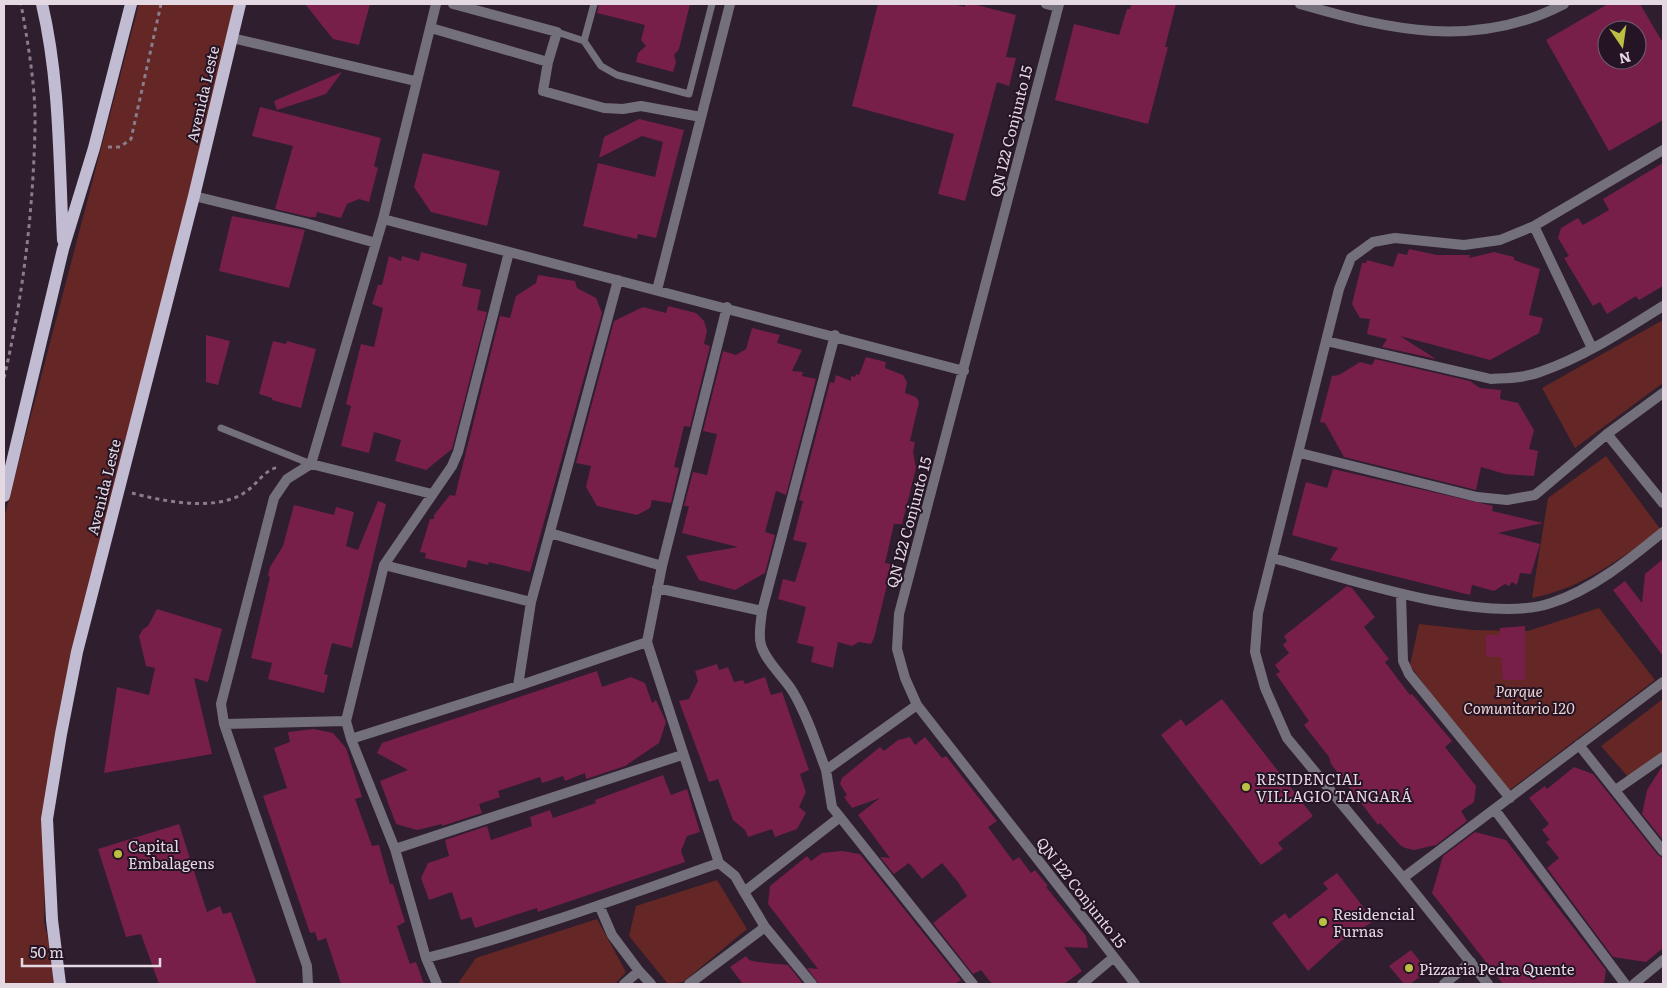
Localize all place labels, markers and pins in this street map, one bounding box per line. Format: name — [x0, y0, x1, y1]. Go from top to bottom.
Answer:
place label: RESIDENCIAL VILLAGIO TANGARÁ — [1256, 767, 1412, 807]
marker: RESIDENCIAL VILLAGIO TANGARÁ — [1240, 781, 1252, 793]
place label: Capital Embalagens — [128, 834, 214, 874]
marker: Capital Embalagens — [112, 848, 124, 860]
place label: Residencial Furnas — [1333, 902, 1415, 942]
marker: Residencial Furnas — [1317, 916, 1329, 928]
place label: Pizzaria Pedra Quente — [1419, 957, 1575, 980]
marker: Pizzaria Pedra Quente — [1403, 962, 1415, 974]

